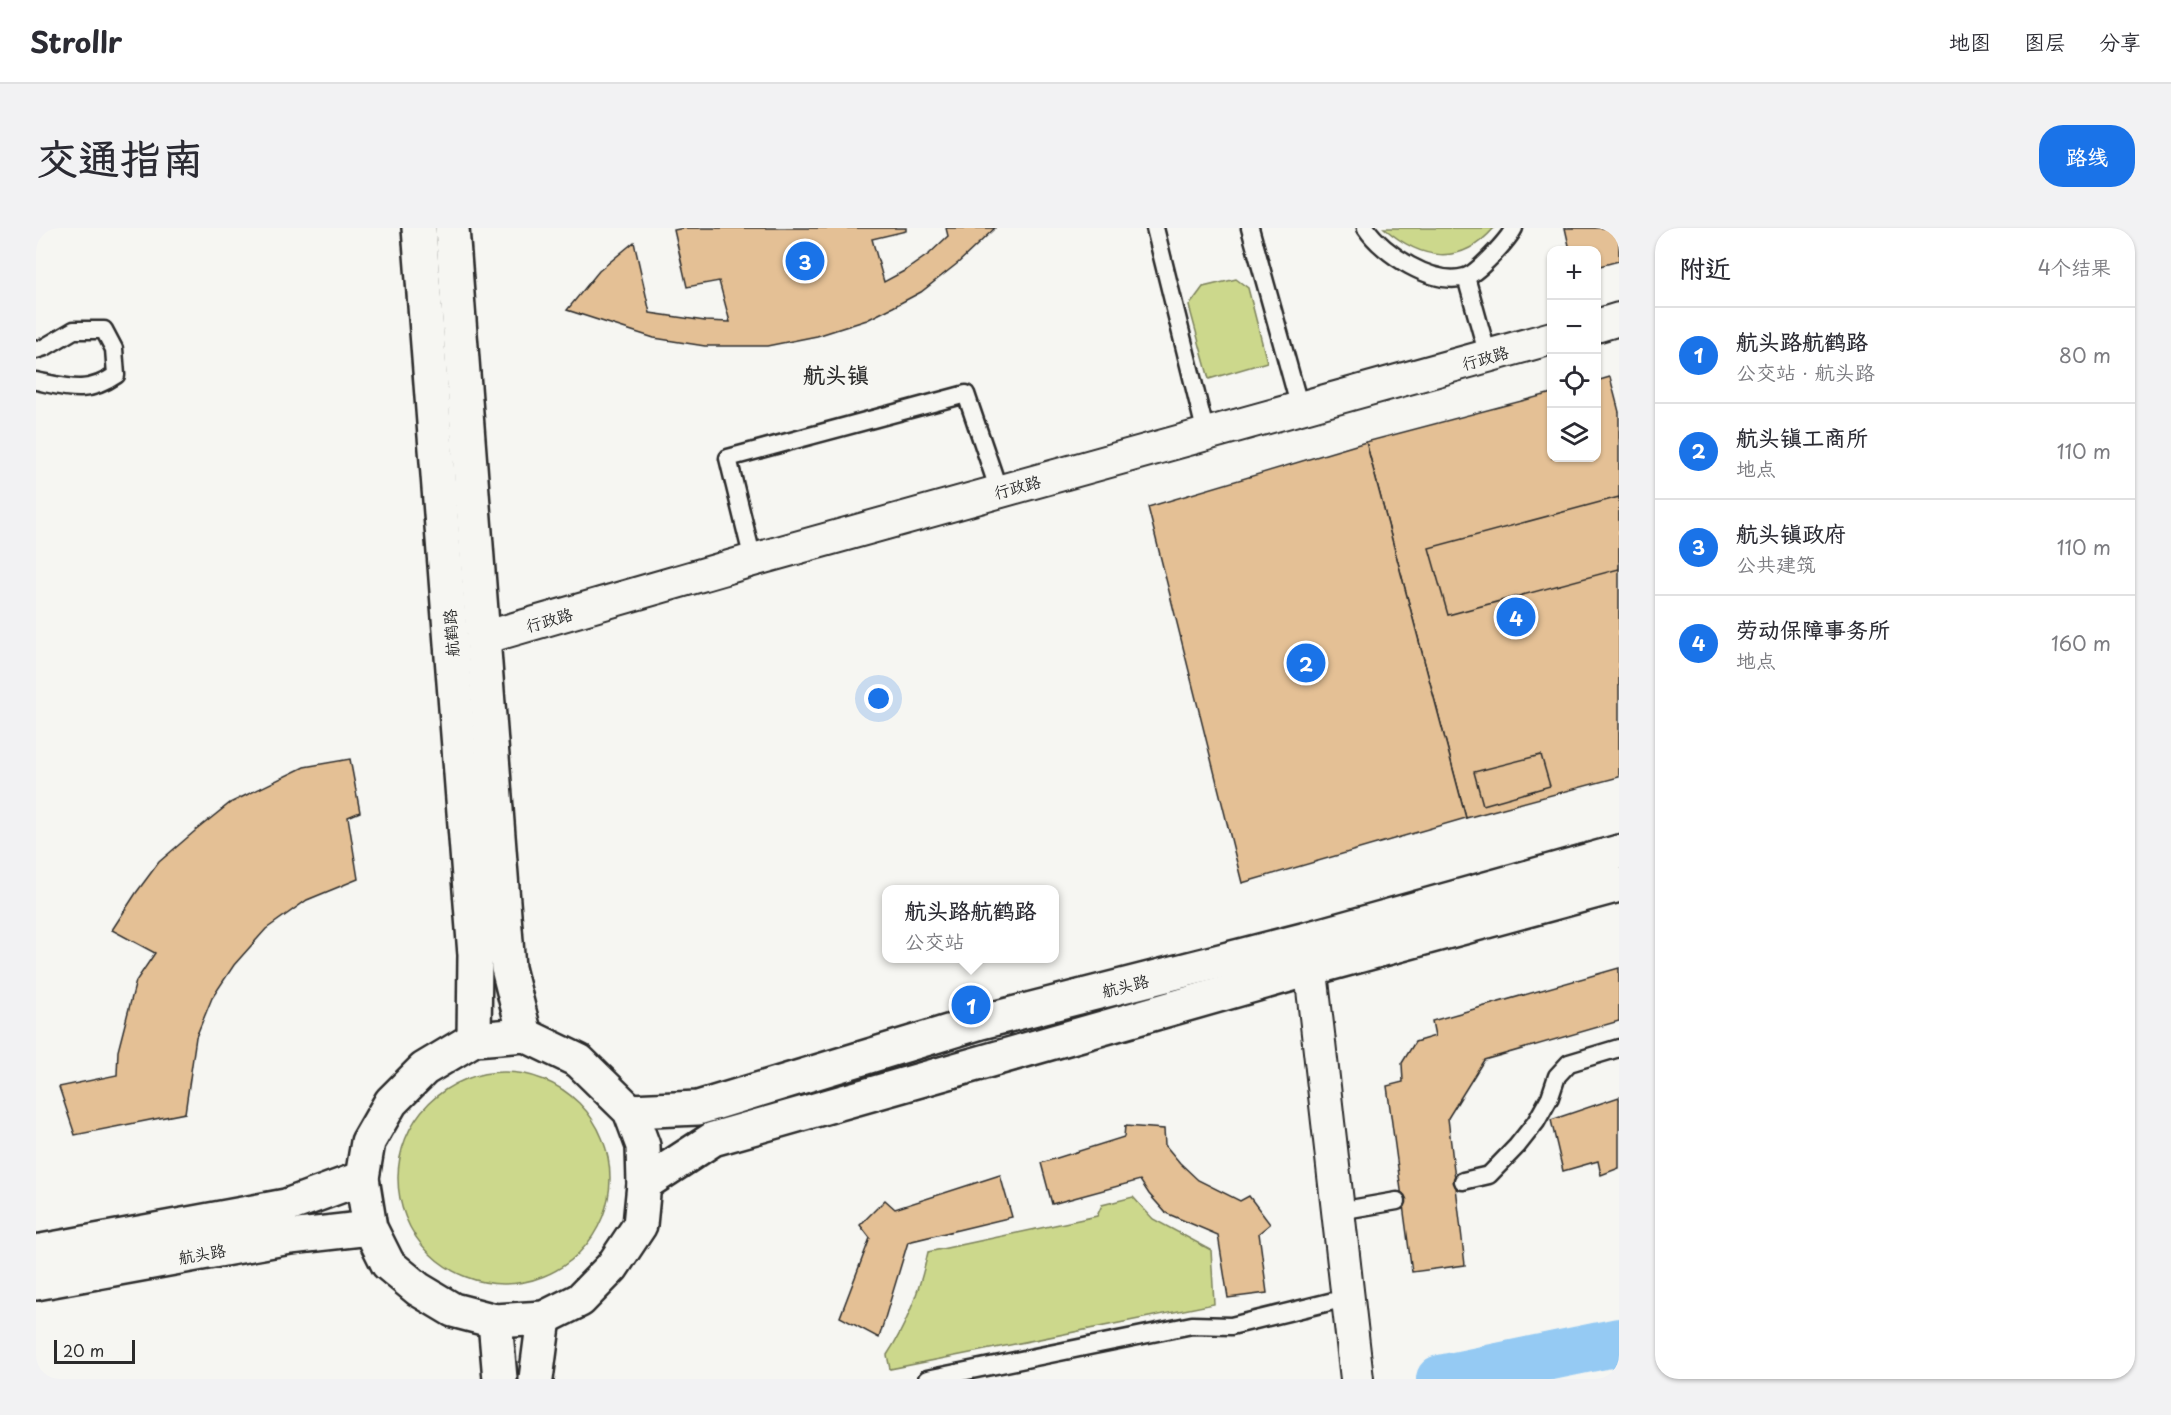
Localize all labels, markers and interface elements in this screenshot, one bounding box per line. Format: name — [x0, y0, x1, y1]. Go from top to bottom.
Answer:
text: Strollr — [30, 20, 122, 63]
text: 地图 — [1949, 25, 1991, 57]
text: 图层 — [2024, 25, 2066, 57]
text: 分享 — [2099, 25, 2141, 57]
text: 交通指南 — [36, 125, 204, 188]
button: 路线 — [2039, 125, 2135, 187]
pin: 3 — [786, 238, 824, 284]
map controls — [1547, 246, 1601, 462]
button: + — [1547, 246, 1601, 300]
text: 附近 — [1679, 248, 1731, 287]
text: 4个结果 — [2038, 252, 2111, 282]
button: − — [1547, 300, 1601, 354]
text: 航头路航鹤路 — [1736, 324, 1868, 357]
street label: 行政路 — [1459, 339, 1511, 375]
text: 1 — [1694, 340, 1703, 370]
text: 80 m — [2059, 340, 2111, 370]
button: locate — [1547, 354, 1601, 408]
district label: 航头镇 — [803, 357, 869, 390]
text: 公交站 · 航头路 — [1736, 357, 1875, 387]
button: layers — [1547, 408, 1601, 462]
text: 航头镇工商所 — [1736, 420, 1868, 453]
text: 2 — [1691, 436, 1706, 466]
text: 110 m — [2057, 436, 2111, 466]
text: 地点 — [1736, 453, 1776, 483]
street label: 行政路 — [991, 468, 1043, 504]
text: 航头镇政府 — [1736, 516, 1846, 549]
text: 3 — [1692, 532, 1705, 562]
text: 110 m — [2057, 532, 2111, 562]
text: 公共建筑 — [1736, 549, 1816, 579]
pin: 4 — [1496, 594, 1536, 640]
street label: 行政路 — [523, 601, 575, 637]
street label: 航鹤路 — [436, 608, 464, 658]
text: 劳动保障事务所 — [1736, 612, 1890, 645]
text: 4 — [1692, 628, 1705, 658]
text: 160 m — [2051, 628, 2111, 658]
pin: 2 — [1286, 640, 1326, 686]
text: 地点 — [1736, 645, 1776, 675]
your location — [864, 684, 893, 713]
popup — [882, 885, 1059, 963]
text: 航头路航鹤路 — [904, 893, 1037, 926]
text: 公交站 — [904, 926, 964, 956]
street label: 航头路 — [1099, 968, 1151, 1002]
pin: 1 — [952, 982, 990, 1028]
street label: 航头路 — [176, 1237, 228, 1269]
scale bar — [54, 1337, 135, 1364]
text: 20 m — [63, 1338, 104, 1362]

